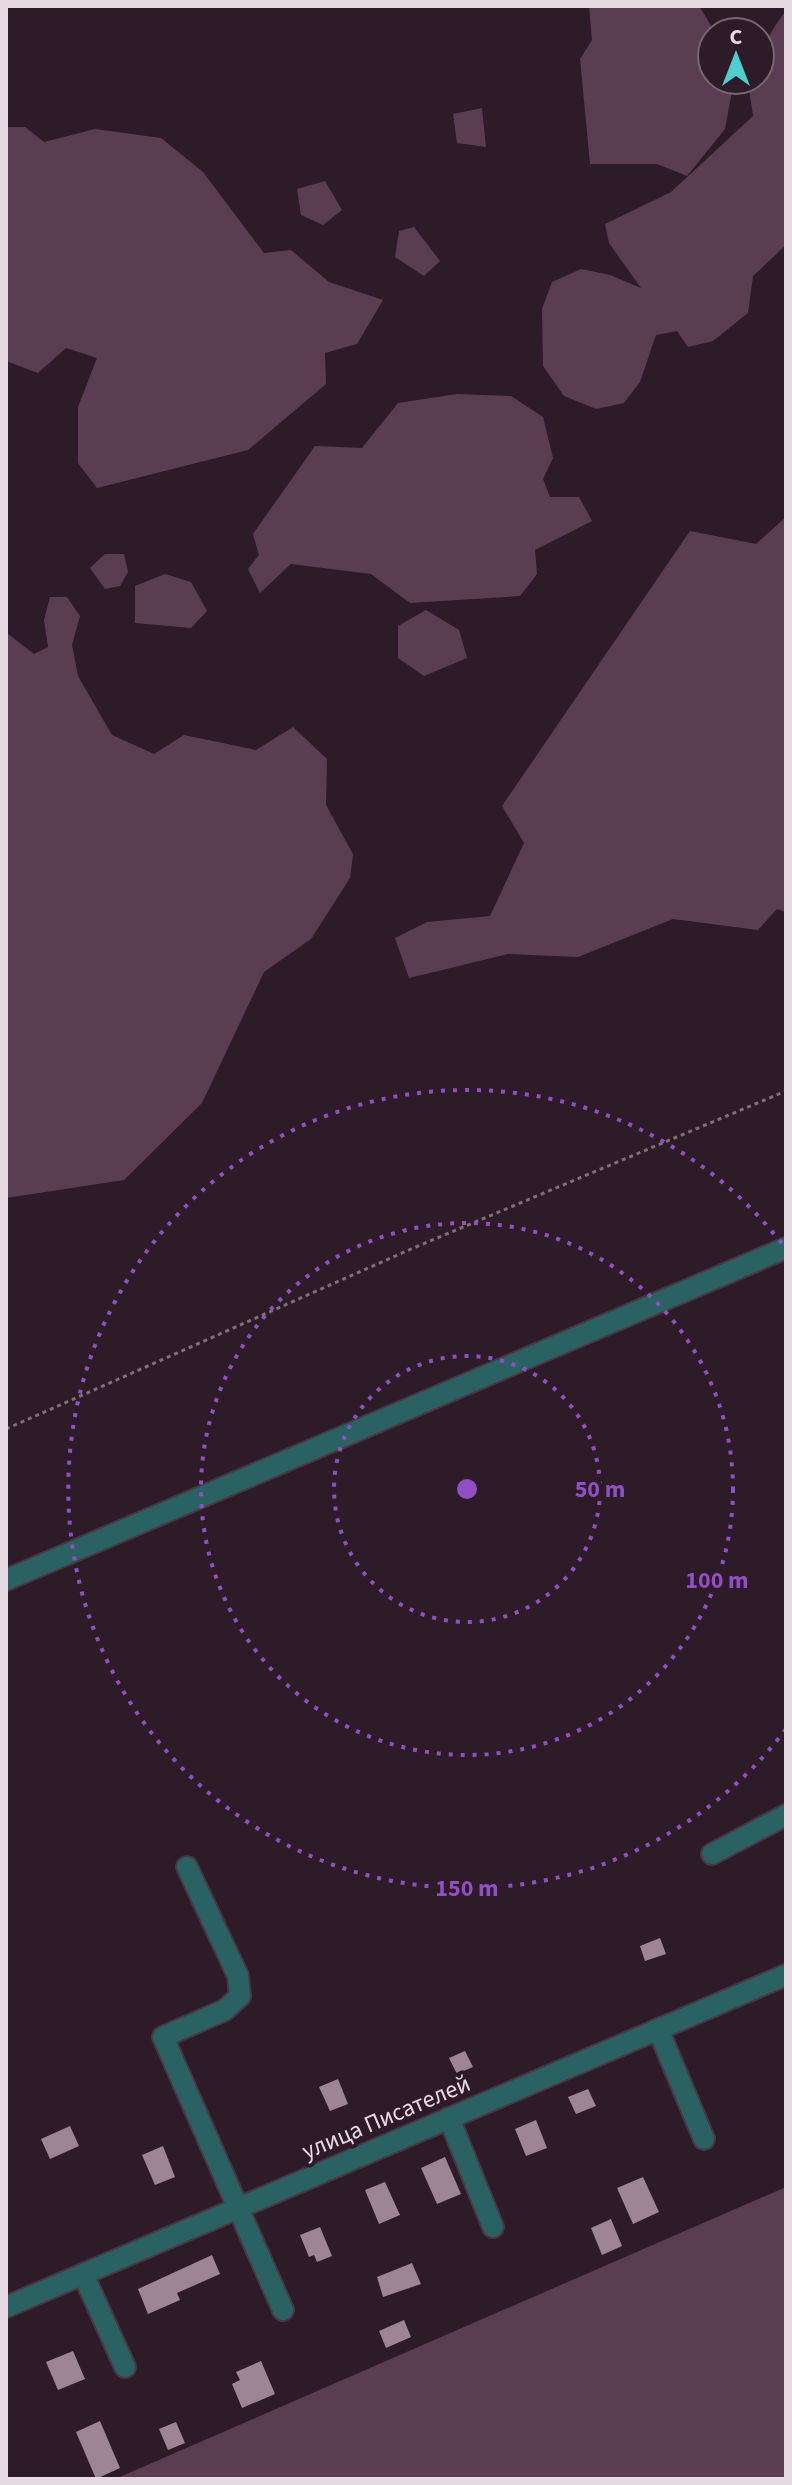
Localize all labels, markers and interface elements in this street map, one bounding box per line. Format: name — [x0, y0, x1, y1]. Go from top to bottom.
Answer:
north arrow — [696, 16, 776, 96]
text: С — [730, 21, 743, 53]
text: 50 m — [575, 1472, 625, 1507]
centre of rings — [453, 1475, 481, 1503]
text: 100 m — [685, 1563, 749, 1598]
text: 150 m — [435, 1871, 499, 1906]
street label: улица Писателей — [296, 2066, 476, 2169]

